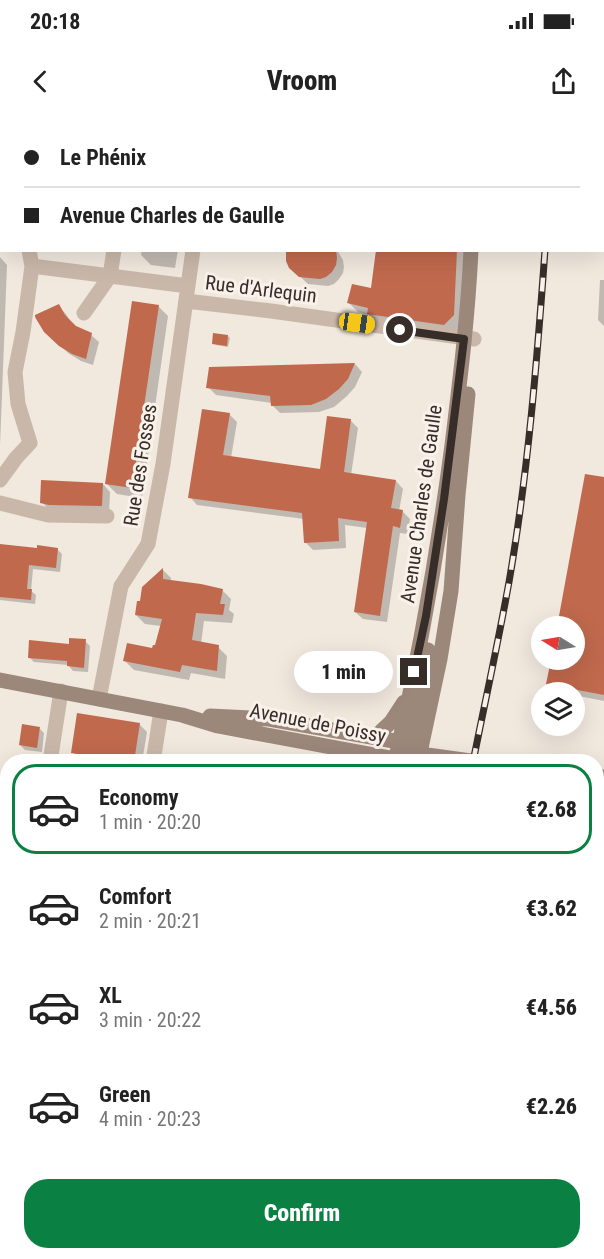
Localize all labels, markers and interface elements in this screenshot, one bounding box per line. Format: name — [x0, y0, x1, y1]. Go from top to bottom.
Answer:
text: 20:18 — [30, 9, 81, 34]
icon: back — [24, 65, 57, 98]
text: Vroom — [267, 65, 337, 97]
icon: share — [547, 65, 580, 98]
text: Le Phénix — [60, 145, 146, 170]
text: Avenue Charles de Gaulle — [60, 203, 284, 228]
street label: Rue d'Arlequin — [204, 270, 318, 308]
car — [338, 312, 376, 334]
route start — [386, 316, 413, 343]
street label: Rue des Fosses — [118, 402, 162, 528]
street label: Avenue Charles de Gaulle — [395, 403, 447, 605]
north arrow — [531, 616, 585, 670]
map controls — [531, 616, 585, 736]
callout: 1 min — [294, 651, 393, 693]
route end — [400, 658, 427, 685]
text: 1 min — [321, 660, 366, 684]
button: layers — [531, 682, 585, 736]
street label: Avenue de Poissy — [248, 698, 388, 748]
icon: car — [27, 782, 81, 836]
text: Economy — [99, 785, 179, 810]
text: €2.68 — [526, 797, 577, 822]
text: 1 min · 20:20 — [99, 810, 201, 834]
icon: car — [27, 881, 81, 935]
text: Comfort — [99, 884, 172, 909]
text: €3.62 — [526, 896, 577, 921]
text: 2 min · 20:21 — [99, 909, 201, 933]
icon: car — [27, 980, 81, 1034]
text: XL — [99, 983, 122, 1008]
text: €4.56 — [526, 995, 577, 1020]
text: 3 min · 20:22 — [99, 1008, 201, 1032]
icon: car — [27, 1079, 81, 1133]
text: Green — [99, 1082, 151, 1107]
text: €2.26 — [526, 1094, 577, 1119]
text: 4 min · 20:23 — [99, 1107, 201, 1131]
button: Confirm — [24, 1179, 580, 1248]

